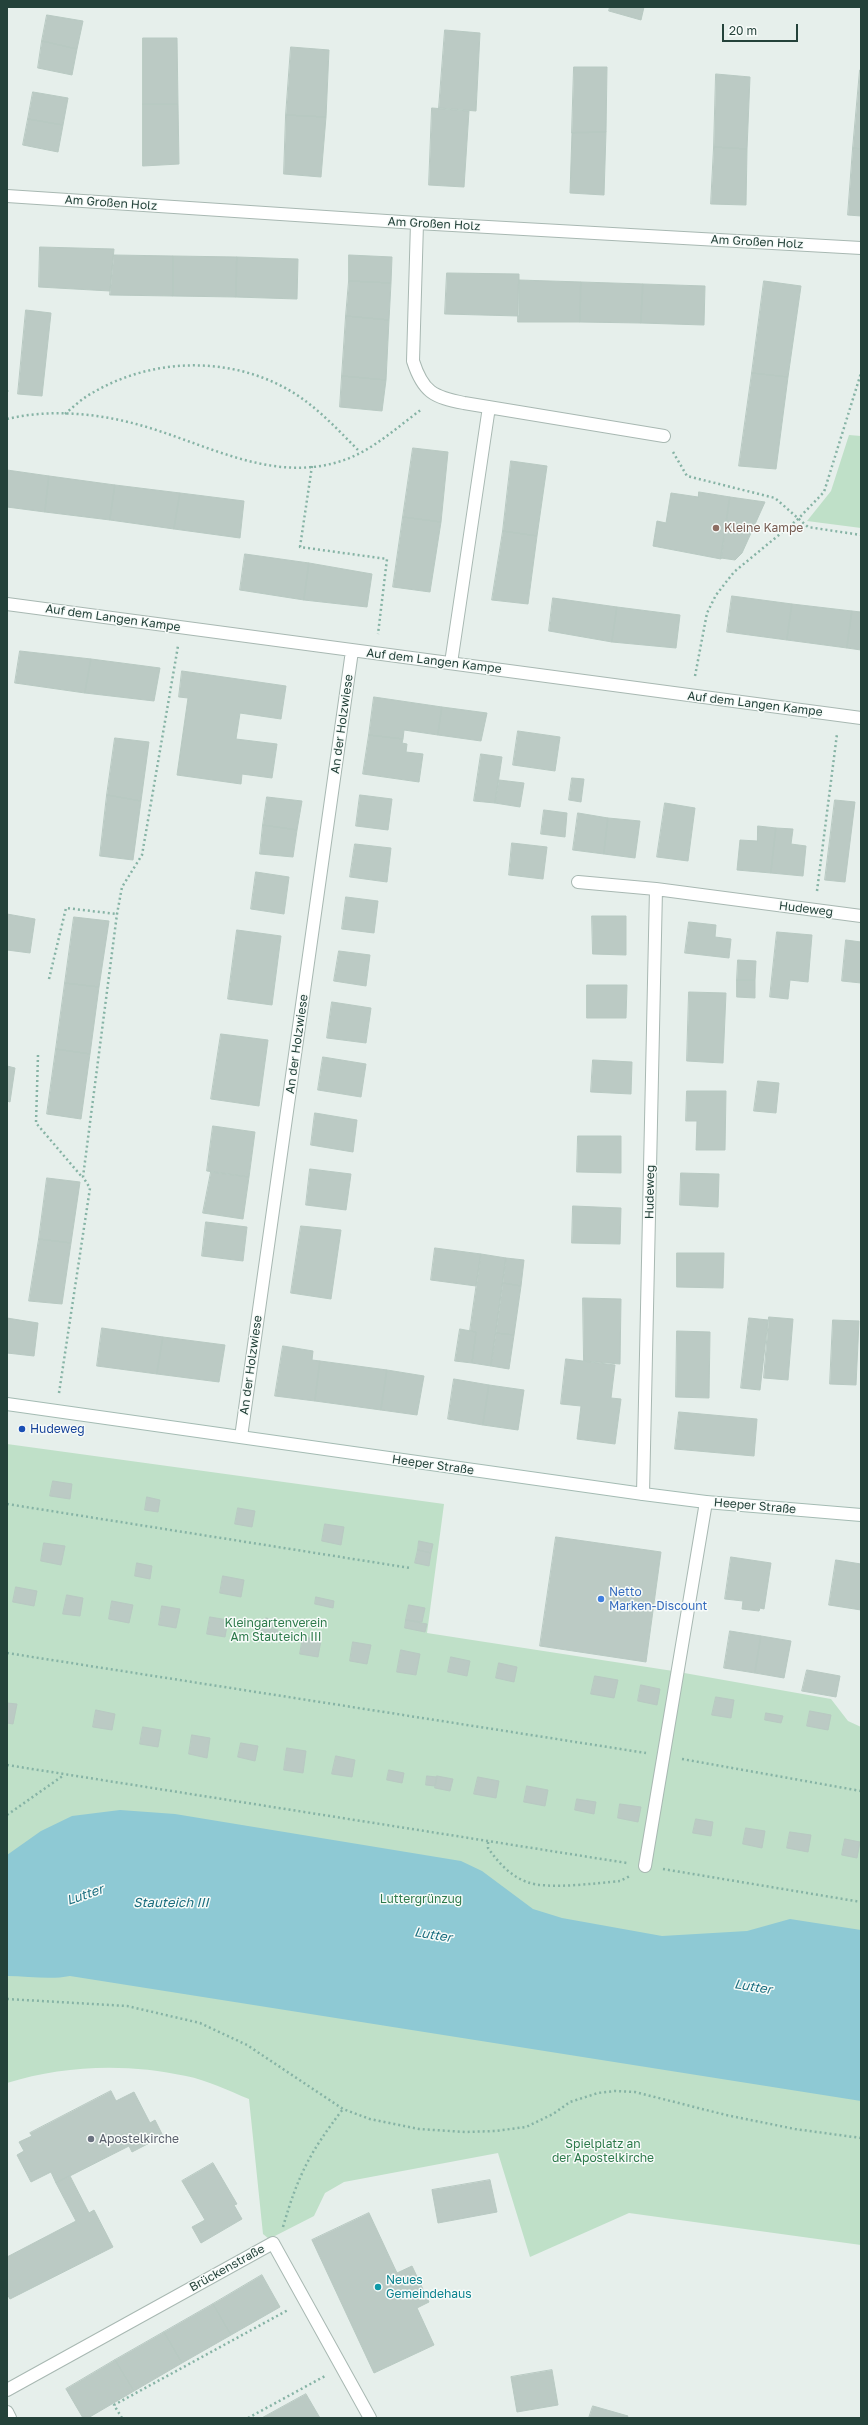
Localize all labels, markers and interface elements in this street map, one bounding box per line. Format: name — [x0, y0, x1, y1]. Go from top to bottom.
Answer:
scale bar — [724, 16, 800, 42]
text: 20 m — [729, 23, 757, 38]
street label: Am Großen Holz — [64, 193, 158, 213]
street label: Am Großen Holz — [387, 214, 481, 234]
street label: Am Großen Holz — [710, 232, 804, 252]
place label: Kleine Kampe — [724, 521, 803, 535]
marker: Kleine Kampe — [711, 523, 721, 533]
street label: Auf dem Langen Kampe — [45, 601, 181, 635]
street label: Auf dem Langen Kampe — [366, 646, 502, 676]
street label: An der Holzwiese — [328, 673, 356, 775]
street label: Auf dem Langen Kampe — [687, 689, 823, 719]
street label: Hudeweg — [778, 899, 834, 919]
street label: An der Holzwiese — [283, 993, 311, 1095]
street label: Hudeweg — [642, 1165, 658, 1219]
street label: An der Holzwiese — [237, 1314, 265, 1416]
place label: Hudeweg — [30, 1422, 85, 1436]
marker: Hudeweg — [17, 1424, 27, 1434]
street label: Heeper Straße — [391, 1452, 475, 1478]
street label: Heeper Straße — [713, 1495, 797, 1517]
place label: Netto Marken-Discount — [609, 1585, 707, 1613]
marker: Netto Marken-Discount — [596, 1594, 606, 1604]
park label: Kleingartenverein Am Stauteich III — [225, 1616, 327, 1644]
water label: Lutter — [65, 1881, 105, 1909]
park label: Luttergrünzug — [380, 1892, 462, 1906]
water label: Stauteich III — [133, 1895, 209, 1911]
water label: Lutter — [413, 1924, 453, 1946]
water label: Lutter — [733, 1976, 773, 1998]
place label: Apostelkirche — [99, 2132, 179, 2146]
marker: Apostelkirche — [86, 2134, 96, 2144]
park label: Spielplatz an der Apostelkirche — [552, 2137, 654, 2165]
street label: Brückenstraße — [187, 2241, 267, 2295]
place label: Neues Gemeindehaus — [386, 2273, 472, 2301]
marker: Neues Gemeindehaus — [373, 2282, 383, 2292]

